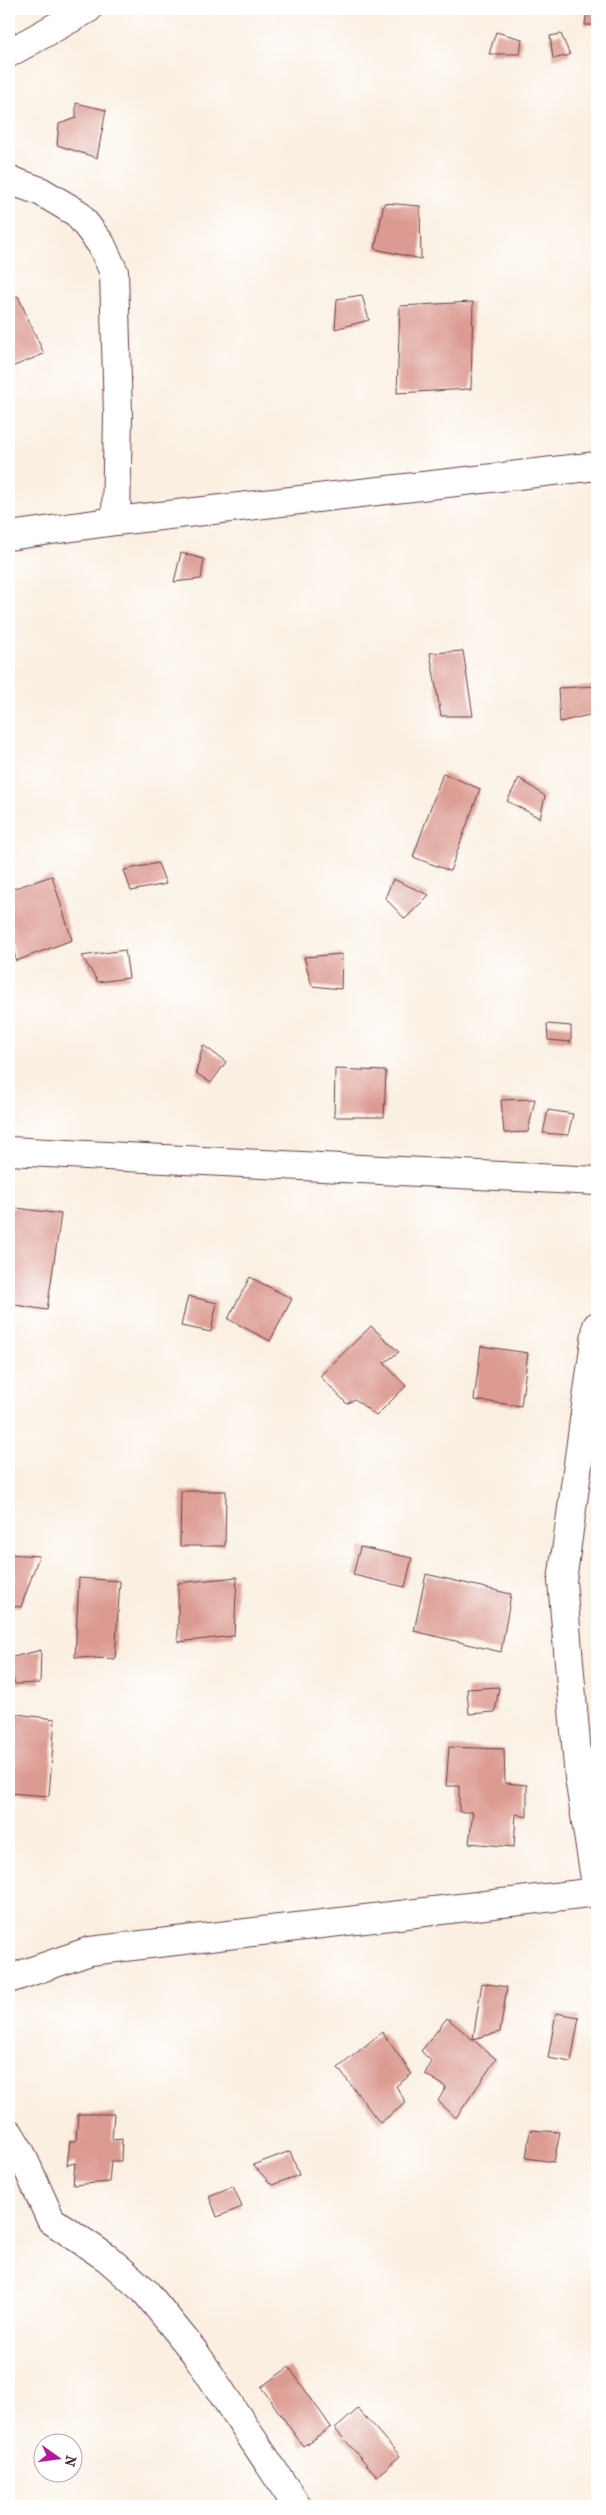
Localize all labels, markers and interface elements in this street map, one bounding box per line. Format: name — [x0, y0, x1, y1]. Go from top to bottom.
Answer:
north arrow — [32, 2432, 82, 2482]
text: N — [61, 2454, 80, 2469]

